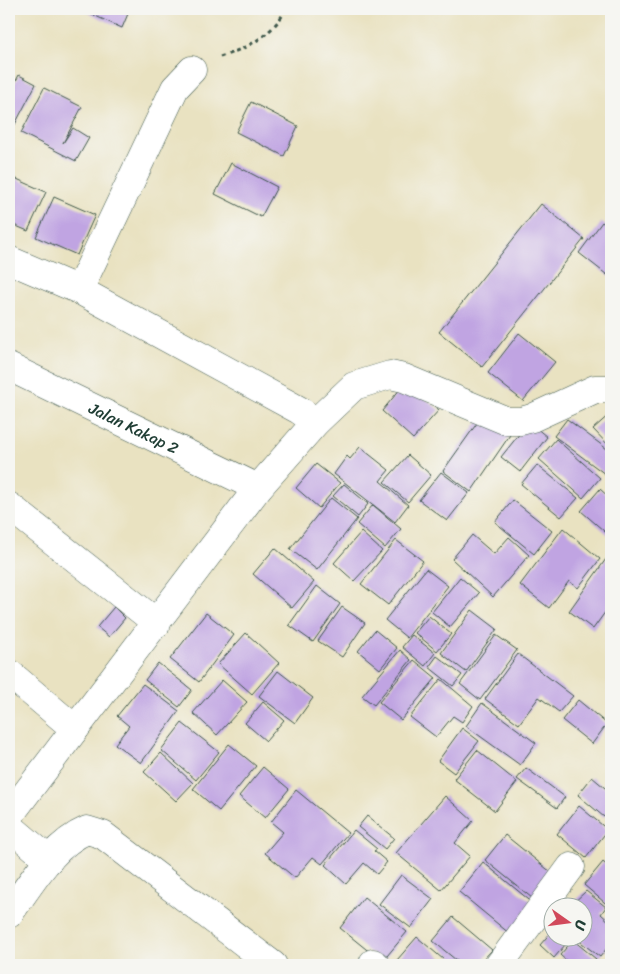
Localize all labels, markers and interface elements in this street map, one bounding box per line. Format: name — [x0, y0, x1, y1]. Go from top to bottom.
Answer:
street label: Jalan Kakap 2 — [83, 393, 184, 462]
north arrow — [542, 896, 592, 946]
text: U — [567, 917, 593, 933]

